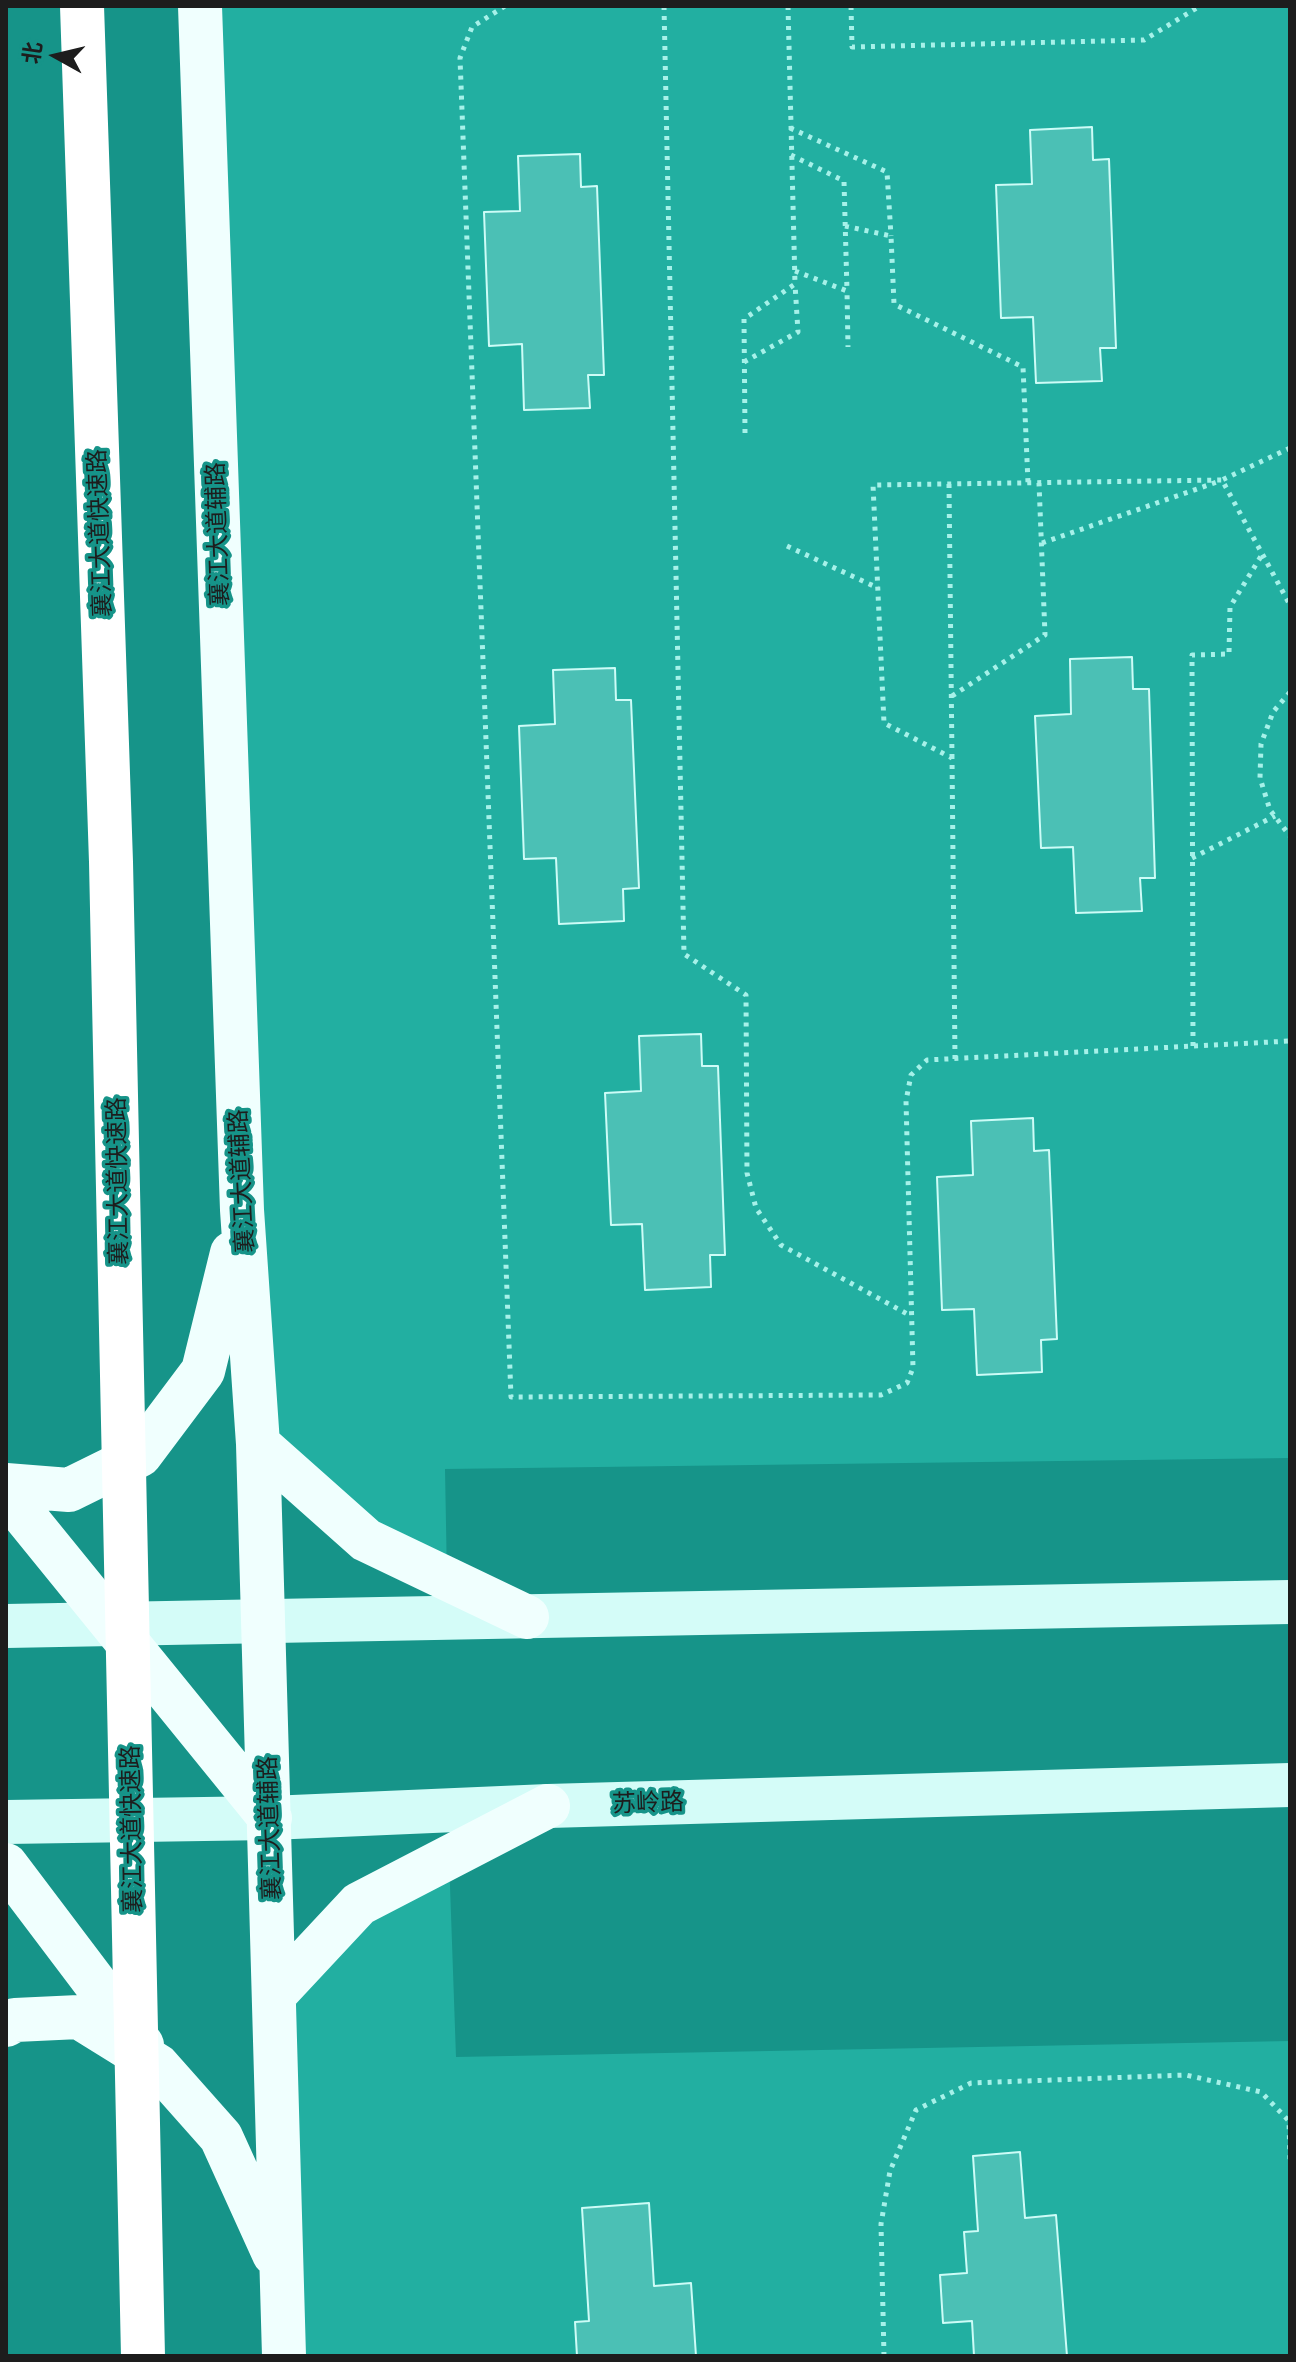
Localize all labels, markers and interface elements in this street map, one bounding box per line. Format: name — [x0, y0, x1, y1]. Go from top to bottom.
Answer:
north arrow — [16, 16, 96, 96]
text: 北 — [17, 40, 47, 65]
street label: 襄江大道快速路 — [83, 449, 117, 617]
street label: 襄江大道辅路 — [201, 462, 235, 606]
street label: 襄江大道快速路 — [102, 1097, 134, 1265]
street label: 襄江大道辅路 — [224, 1108, 260, 1254]
street label: 襄江大道快速路 — [116, 1745, 148, 1913]
street label: 襄江大道辅路 — [253, 1756, 287, 1900]
street label: 苏岭路 — [612, 1787, 684, 1819]

